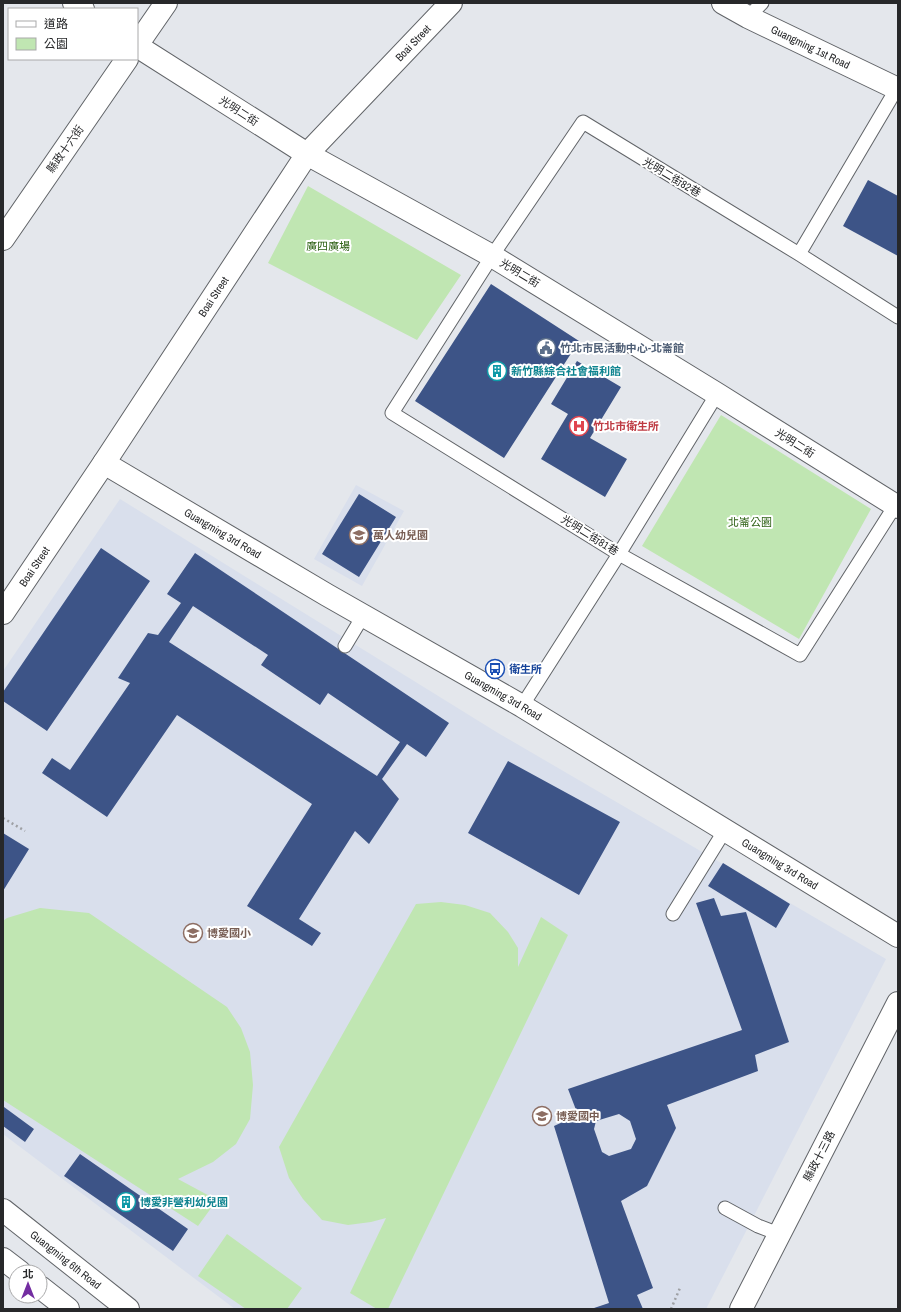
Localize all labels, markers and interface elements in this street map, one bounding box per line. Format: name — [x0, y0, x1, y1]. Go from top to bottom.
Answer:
legend — [8, 8, 138, 60]
text: 道路 — [44, 16, 68, 32]
street label: Boai Street — [392, 21, 434, 64]
street label: Guangming 1st Road — [769, 22, 852, 72]
text: 公園 — [44, 36, 68, 52]
street label: 光明二街 — [217, 93, 261, 129]
street label: 縣政十六街 — [43, 122, 87, 176]
street label: 光明二街82巷 — [641, 154, 703, 200]
park label: 廣四廣場 — [306, 239, 350, 253]
street label: 光明二街 — [498, 256, 542, 290]
street label: Boai Street — [195, 273, 232, 319]
public building icon: 竹北市民活動中心-北崙館 — [535, 337, 557, 359]
place label: 竹北市民活動中心-北崙館 — [560, 341, 684, 355]
building icon: 新竹縣綜合社會福利館 — [486, 360, 508, 382]
place label: 新竹縣綜合社會福利館 — [511, 364, 621, 378]
hospital icon: 竹北市衛生所 — [568, 415, 590, 437]
place label: 竹北市衛生所 — [593, 419, 659, 433]
street label: 光明二街 — [773, 425, 817, 461]
street label: Guangming 3rd Road — [182, 505, 264, 561]
street label: 光明二街81巷 — [559, 512, 621, 558]
park label: 北崙公園 — [728, 515, 772, 529]
school or university icon: 萬人幼兒園 — [348, 524, 370, 546]
place label: 萬人幼兒園 — [373, 528, 428, 542]
street label: Boai Street — [16, 543, 53, 589]
bus stop icon: 衛生所 — [484, 658, 506, 680]
place label: 衛生所 — [509, 662, 542, 676]
street label: Guangming 3rd Road — [462, 668, 544, 723]
street label: Guangming 3rd Road — [739, 835, 821, 893]
school or university icon: 博愛國小 — [182, 922, 204, 944]
place label: 博愛國小 — [207, 926, 251, 940]
school or university icon: 博愛國中 — [531, 1105, 553, 1127]
place label: 博愛國中 — [556, 1109, 600, 1123]
street label: 縣政十三路 — [800, 1128, 838, 1184]
building icon: 博愛非營利幼兒園 — [115, 1191, 137, 1213]
place label: 博愛非營利幼兒園 — [140, 1195, 228, 1209]
street label: Guangming 6th Road — [27, 1227, 104, 1292]
north arrow — [8, 1264, 48, 1304]
text: 北 — [23, 1267, 34, 1281]

